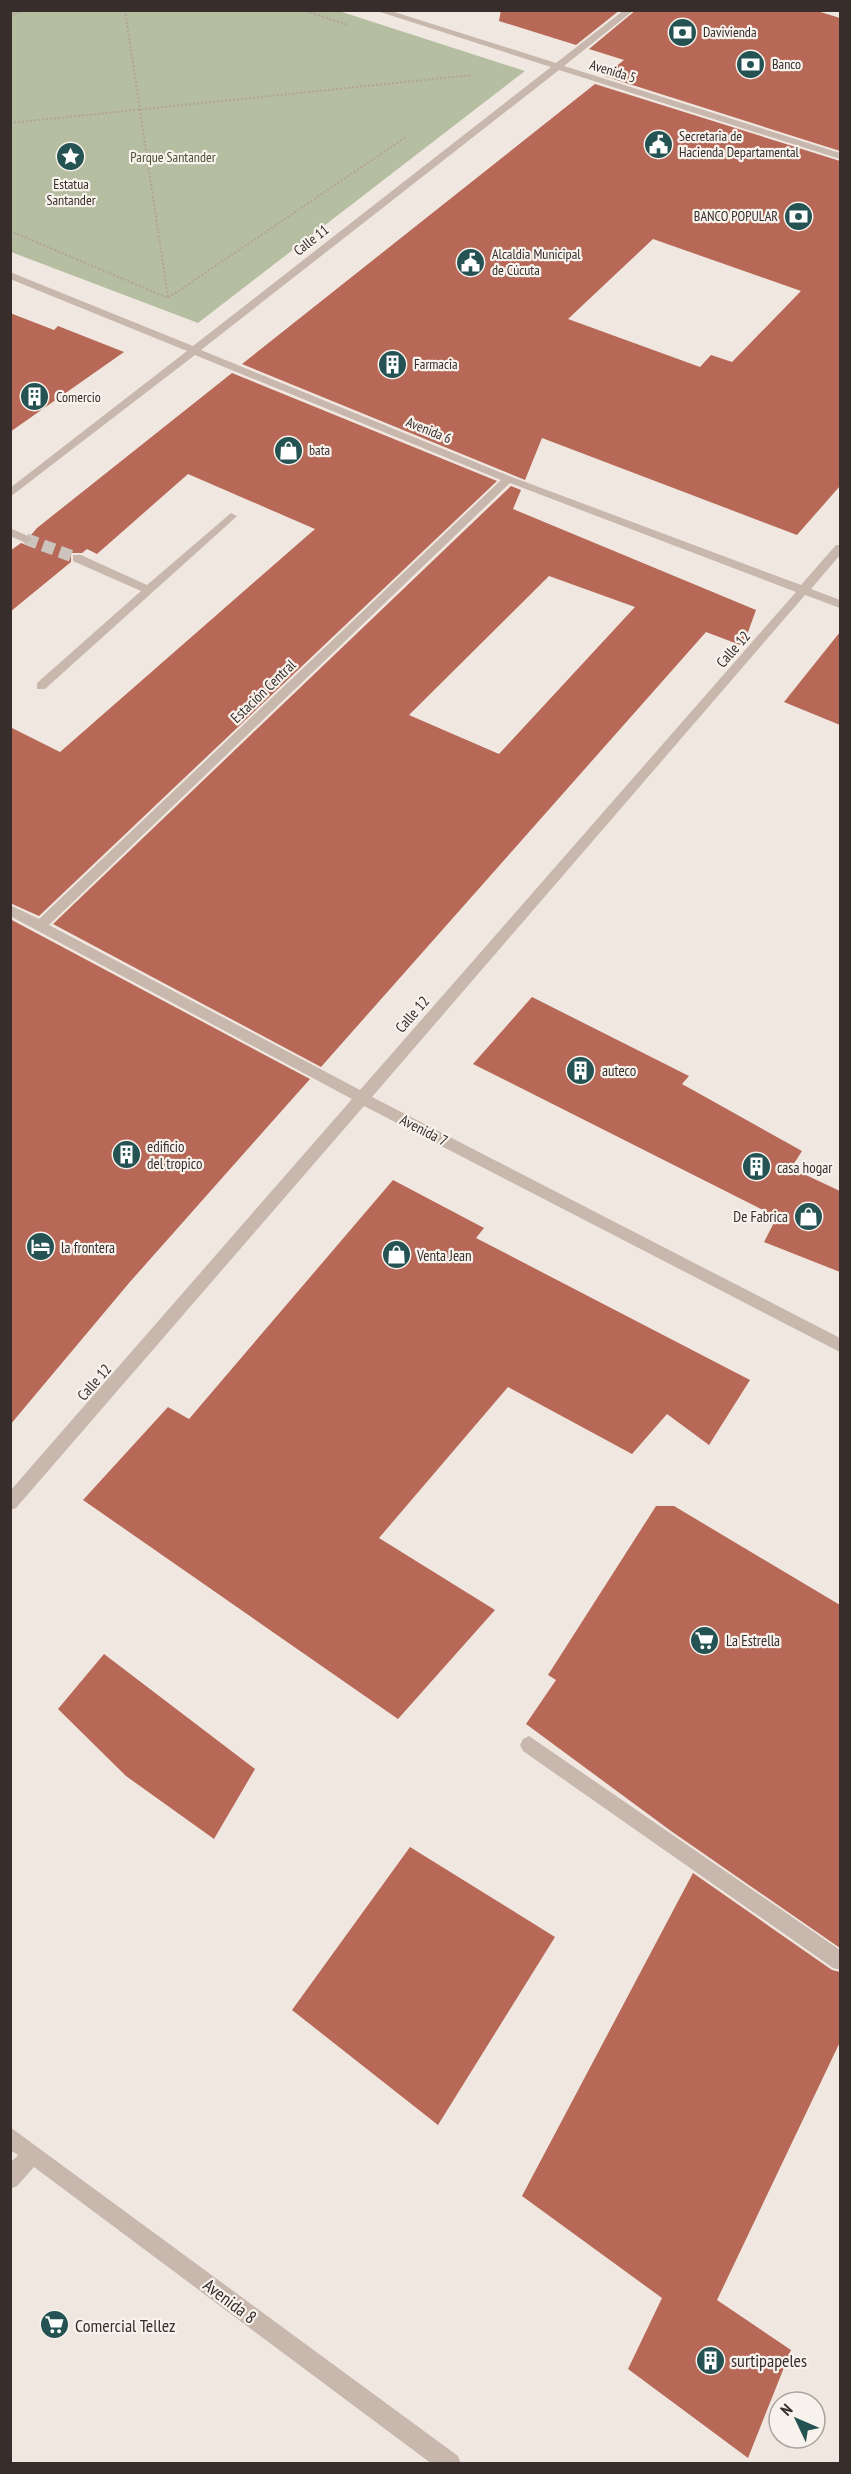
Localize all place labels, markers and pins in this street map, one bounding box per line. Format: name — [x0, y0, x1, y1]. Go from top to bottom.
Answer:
bank icon: Davivienda — [666, 16, 698, 48]
place label: Davivienda — [703, 23, 756, 41]
bank icon: Banco — [735, 48, 767, 80]
place label: Banco — [772, 55, 801, 73]
place label: Secretaria de Hacienda Departamental — [679, 127, 800, 161]
public building icon: Secretaria de Hacienda Departamental — [642, 128, 674, 160]
place icon: Estatua Santander — [55, 141, 87, 173]
place label: Estatua Santander — [46, 175, 96, 209]
bank icon: BANCO POPULAR — [783, 200, 815, 232]
place label: BANCO POPULAR — [694, 207, 778, 225]
place label: Alcaldia Municipal de Cúcuta — [492, 245, 581, 279]
public building icon: Alcaldia Municipal de Cúcuta — [455, 246, 487, 278]
building icon: Farmacia — [377, 348, 409, 380]
place label: Farmacia — [414, 355, 458, 373]
building icon: Comercio — [19, 381, 51, 413]
place label: Comercio — [56, 388, 101, 406]
shop icon: bata — [272, 434, 304, 466]
place label: bata — [309, 441, 330, 459]
building icon: auteco — [565, 1054, 597, 1086]
place label: auteco — [602, 1061, 636, 1080]
place label: edificio del tropico — [147, 1137, 202, 1173]
building icon: edificio del tropico — [110, 1139, 142, 1171]
building icon: casa hogar — [740, 1151, 772, 1183]
place label: casa hogar — [777, 1158, 833, 1177]
shop icon: De Fabrica — [793, 1200, 825, 1232]
place label: De Fabrica — [733, 1207, 788, 1226]
hotel icon: la frontera — [24, 1231, 56, 1263]
place label: la frontera — [61, 1238, 115, 1257]
shop icon: Venta Jean — [380, 1239, 412, 1271]
place label: Venta Jean — [416, 1246, 472, 1265]
supermarket icon: La Estrella — [689, 1624, 721, 1656]
place label: La Estrella — [726, 1631, 780, 1650]
supermarket icon: Comercial Tellez — [38, 2309, 70, 2341]
place label: Comercial Tellez — [75, 2314, 175, 2337]
building icon: surtipapeles — [694, 2344, 726, 2376]
place label: surtipapeles — [731, 2349, 807, 2372]

